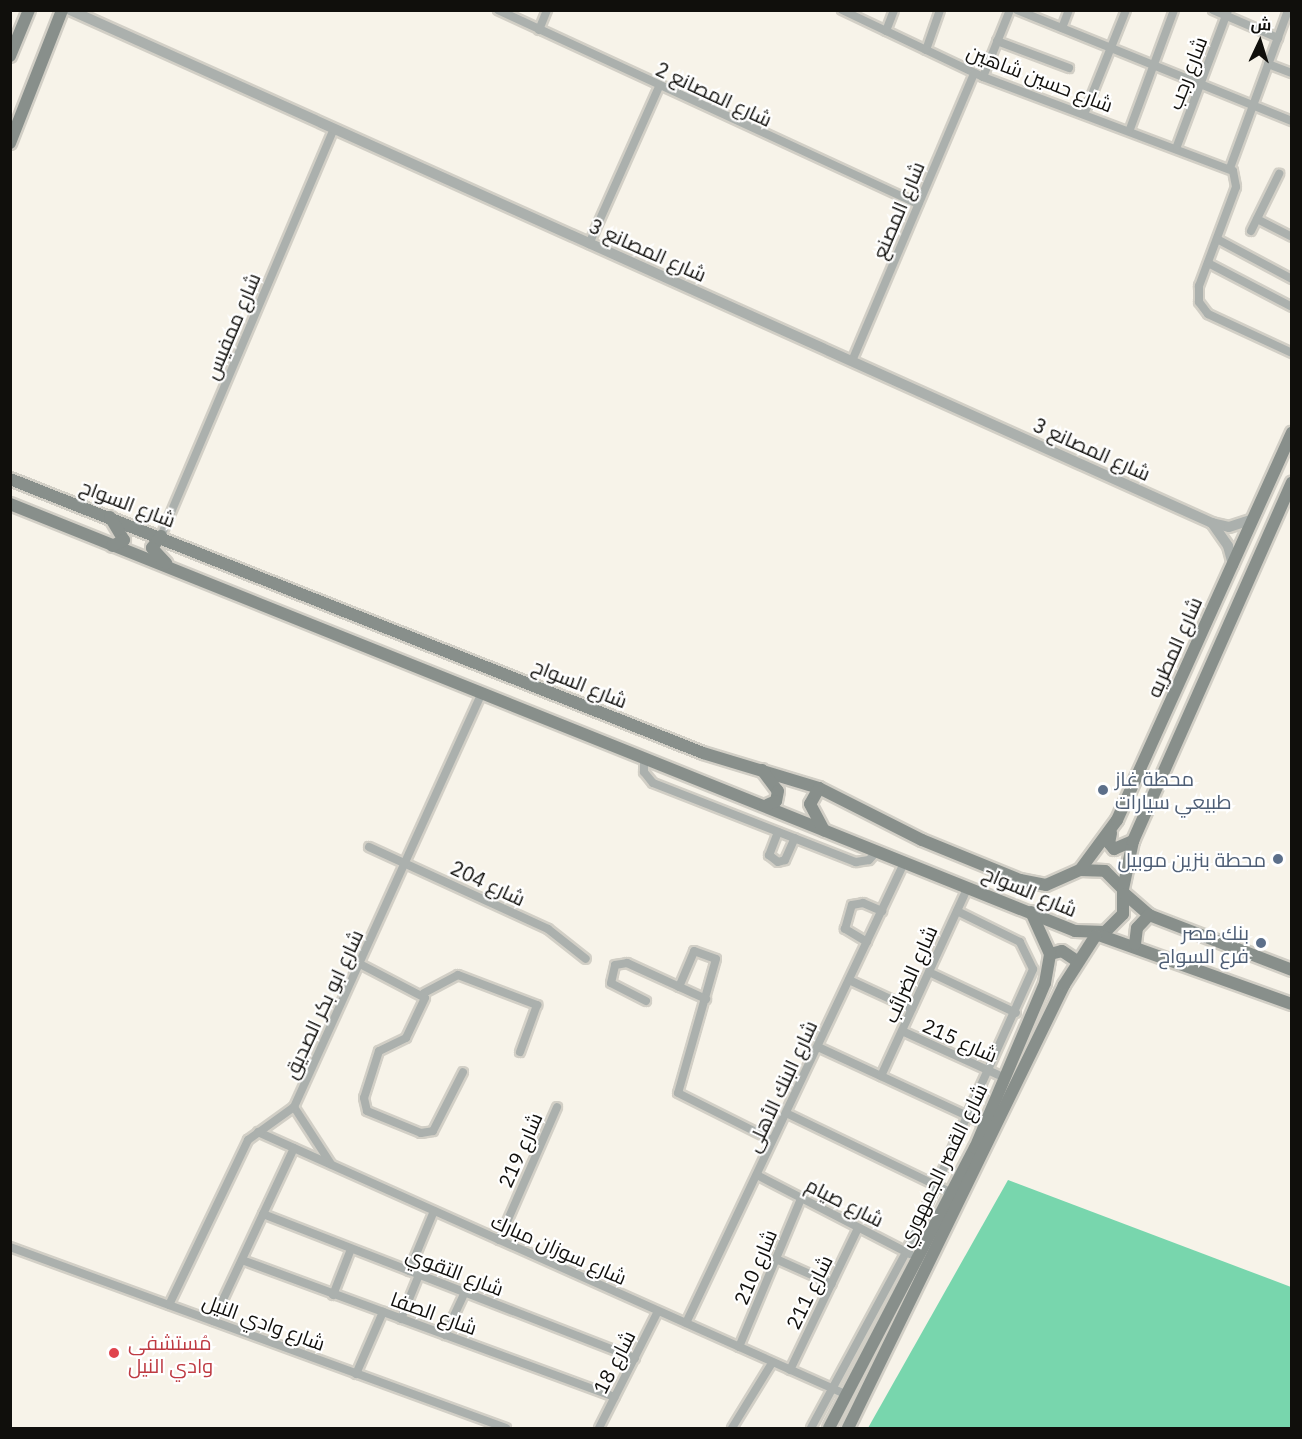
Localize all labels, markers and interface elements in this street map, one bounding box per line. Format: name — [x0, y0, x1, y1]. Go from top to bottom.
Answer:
north arrow — [1230, 12, 1290, 72]
text: ش — [1250, 13, 1272, 35]
street label: شارع رجب — [1162, 33, 1212, 113]
street label: شارع حسين شاهين — [964, 39, 1116, 117]
street label: شارع المصانع 2 — [652, 57, 776, 131]
street label: شارع المصنع — [867, 158, 929, 262]
street label: شارع المصانع 3 — [586, 214, 710, 286]
street label: شارع ممفيس — [199, 269, 265, 383]
street label: شارع المصانع 3 — [1030, 413, 1154, 485]
street label: شارع السواح — [77, 474, 179, 532]
street label: شارع المطريه — [1141, 593, 1207, 701]
street label: شارع السواح — [529, 653, 631, 713]
place label: محطة غاز طبيعي سيارات — [1115, 766, 1231, 813]
marker: محطة غاز طبيعي سيارات — [1096, 783, 1110, 797]
place label: محطة بنزين موبيل — [1117, 847, 1266, 871]
marker: محطة بنزين موبيل — [1271, 852, 1285, 866]
street label: شارع 204 — [447, 855, 529, 911]
street label: شارع السواح — [979, 860, 1081, 922]
place label: بنك مصر فرع السواح — [1158, 920, 1249, 967]
street label: شارع الضرائب — [878, 922, 942, 1026]
street label: شارع ابو بكر الصديق — [278, 926, 368, 1082]
marker: بنك مصر فرع السواح — [1254, 936, 1268, 950]
street label: شارع 215 — [919, 1013, 1001, 1067]
street label: شارع البنك الأهلى — [740, 1016, 822, 1156]
street label: شارع القصر الجمهوري — [892, 1079, 992, 1251]
street label: شارع 219 — [493, 1109, 547, 1191]
street label: شارع صيام — [802, 1172, 888, 1232]
street label: شارع سوزان مبارك — [488, 1208, 630, 1290]
street label: شارع 210 — [728, 1226, 782, 1308]
street label: شارع التقوي — [403, 1241, 507, 1301]
street label: شارع 211 — [781, 1251, 837, 1333]
street label: شارع الصفا — [388, 1286, 480, 1340]
street label: شارع وادي النيل — [199, 1289, 329, 1355]
street label: شارع 18 — [588, 1326, 640, 1398]
place label: مُستشفى وادي النيل — [128, 1330, 213, 1377]
marker: مُستشفى وادي النيل — [105, 1344, 123, 1362]

